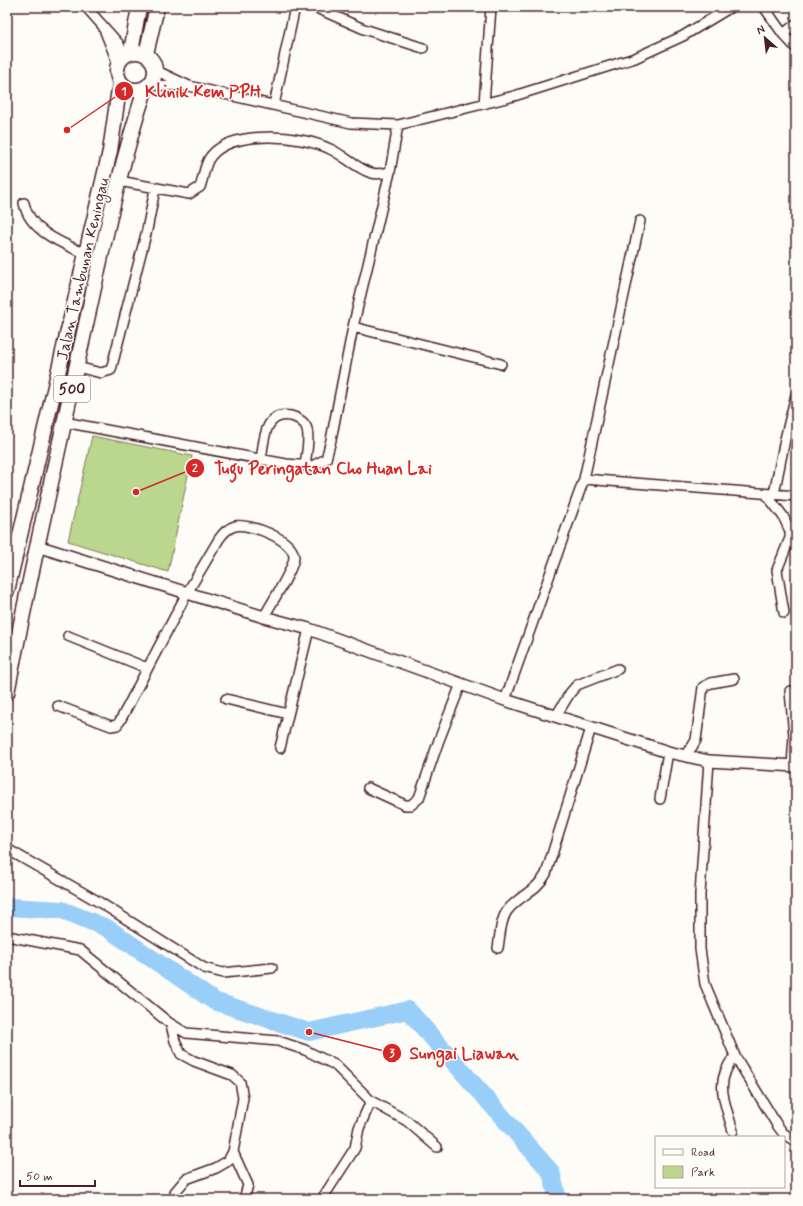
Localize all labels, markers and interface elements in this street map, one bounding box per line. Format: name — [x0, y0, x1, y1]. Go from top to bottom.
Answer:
north arrow — [745, 18, 785, 58]
text: N — [754, 22, 767, 38]
callout: Klinik Kem PPH — [114, 77, 271, 106]
text: Klinik Kem PPH — [145, 81, 261, 103]
text: 1 — [121, 84, 127, 100]
street label: Jalan Tambunan Keningau — [52, 175, 116, 362]
road number: 500 — [54, 376, 90, 402]
callout: Tugu Peringatan Cho Huan Lai — [185, 453, 442, 482]
text: Tugu Peringatan Cho Huan Lai — [214, 458, 432, 483]
text: 2 — [192, 461, 198, 477]
callout: Sungai Liawan — [382, 1038, 527, 1067]
text: Sungai Liawan — [409, 1043, 519, 1068]
text: 3 — [389, 1046, 395, 1062]
legend — [655, 1136, 785, 1188]
text: Road — [691, 1145, 715, 1161]
scale bar — [20, 1162, 95, 1188]
text: Park — [691, 1165, 715, 1181]
text: 50 m — [26, 1169, 53, 1185]

